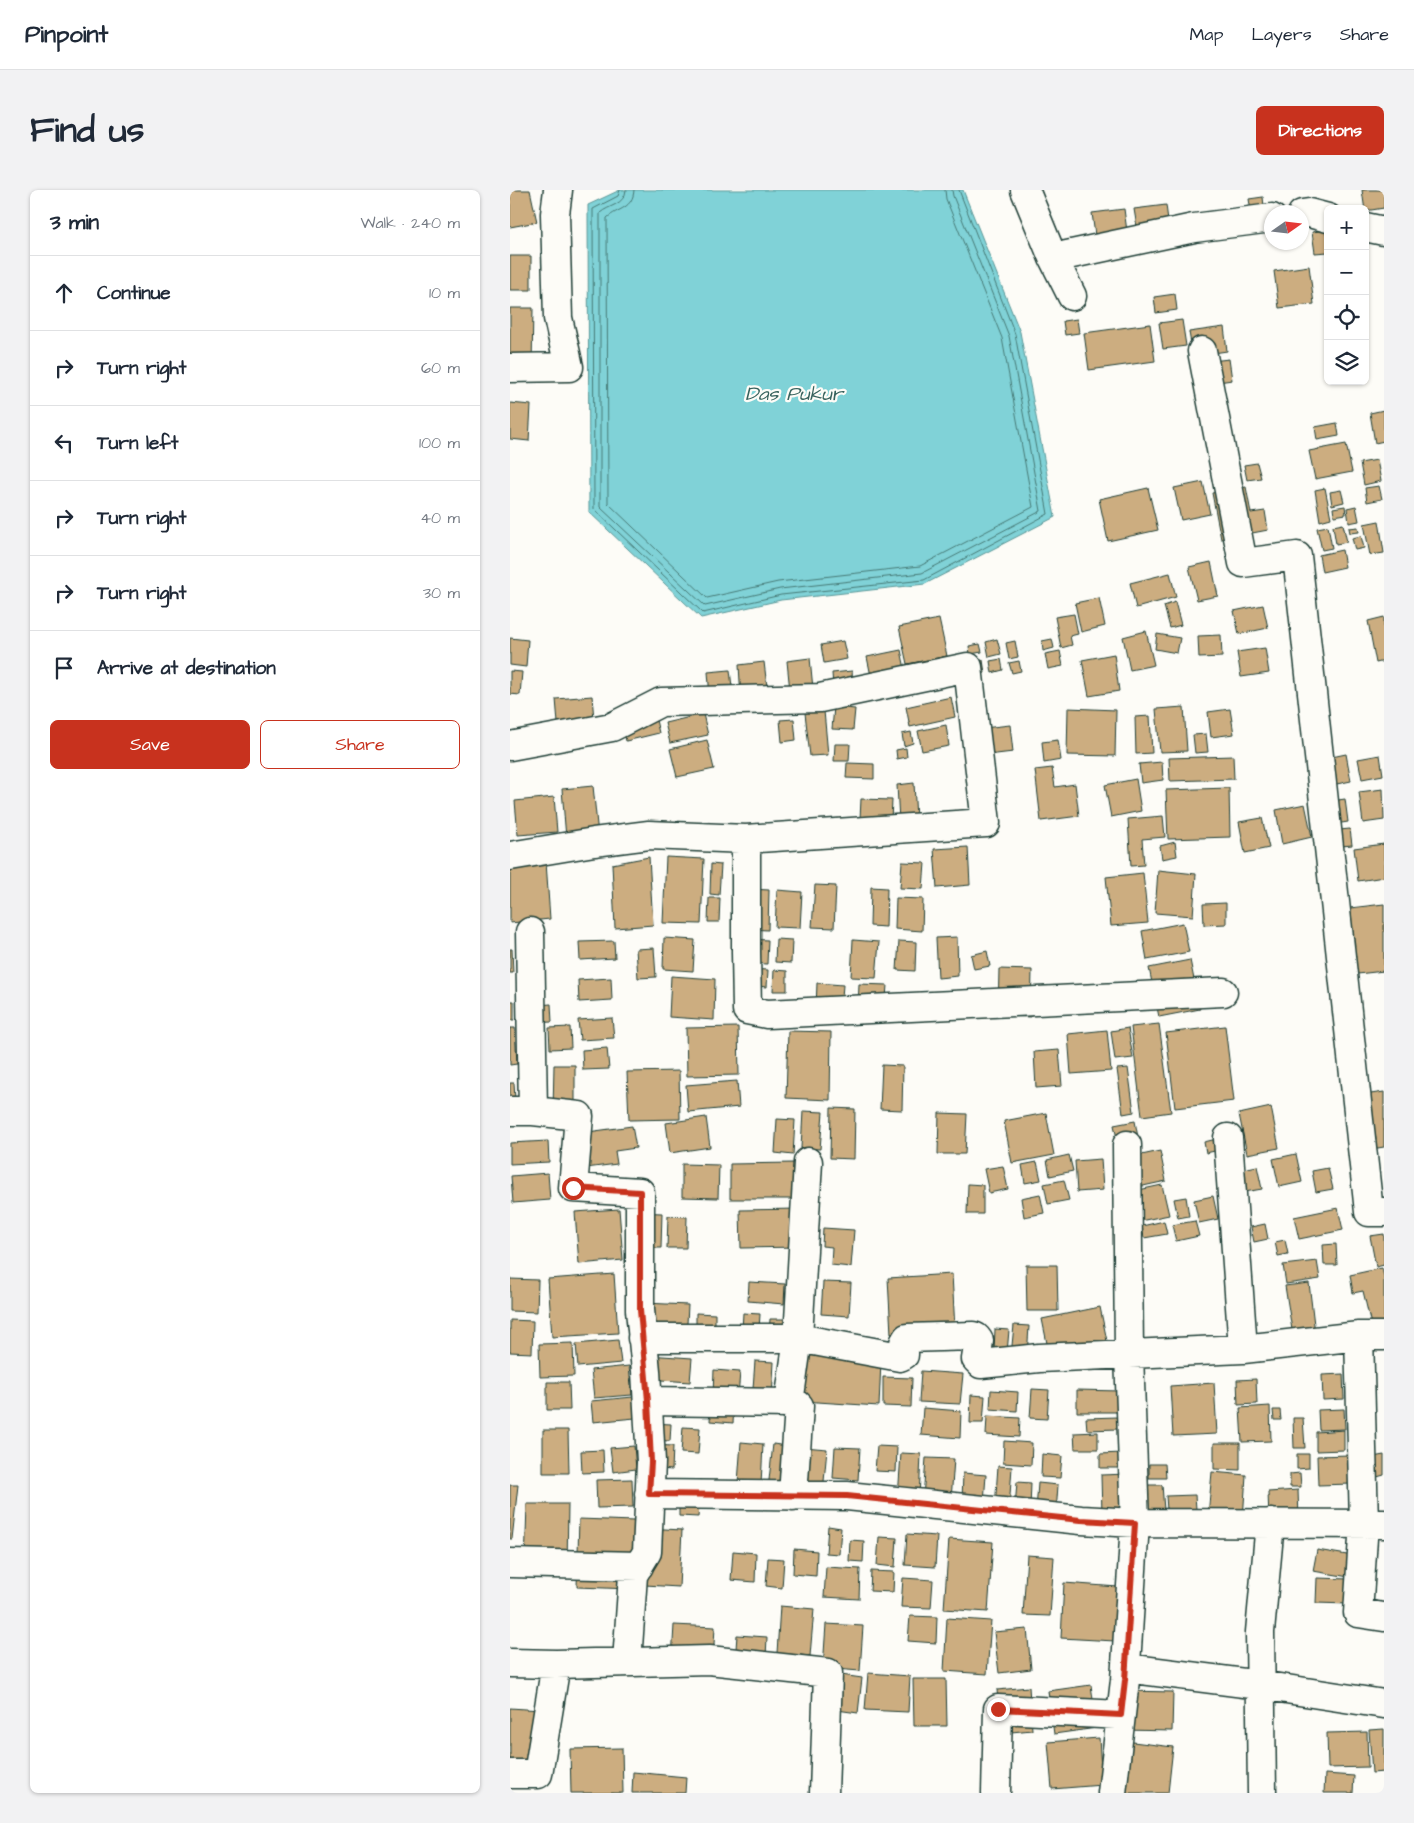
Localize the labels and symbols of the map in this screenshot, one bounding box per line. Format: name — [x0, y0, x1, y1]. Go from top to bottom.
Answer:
north arrow — [1264, 205, 1309, 250]
water label: Das Pukur — [745, 380, 845, 408]
route start — [562, 1177, 585, 1200]
route end — [987, 1698, 1010, 1721]

